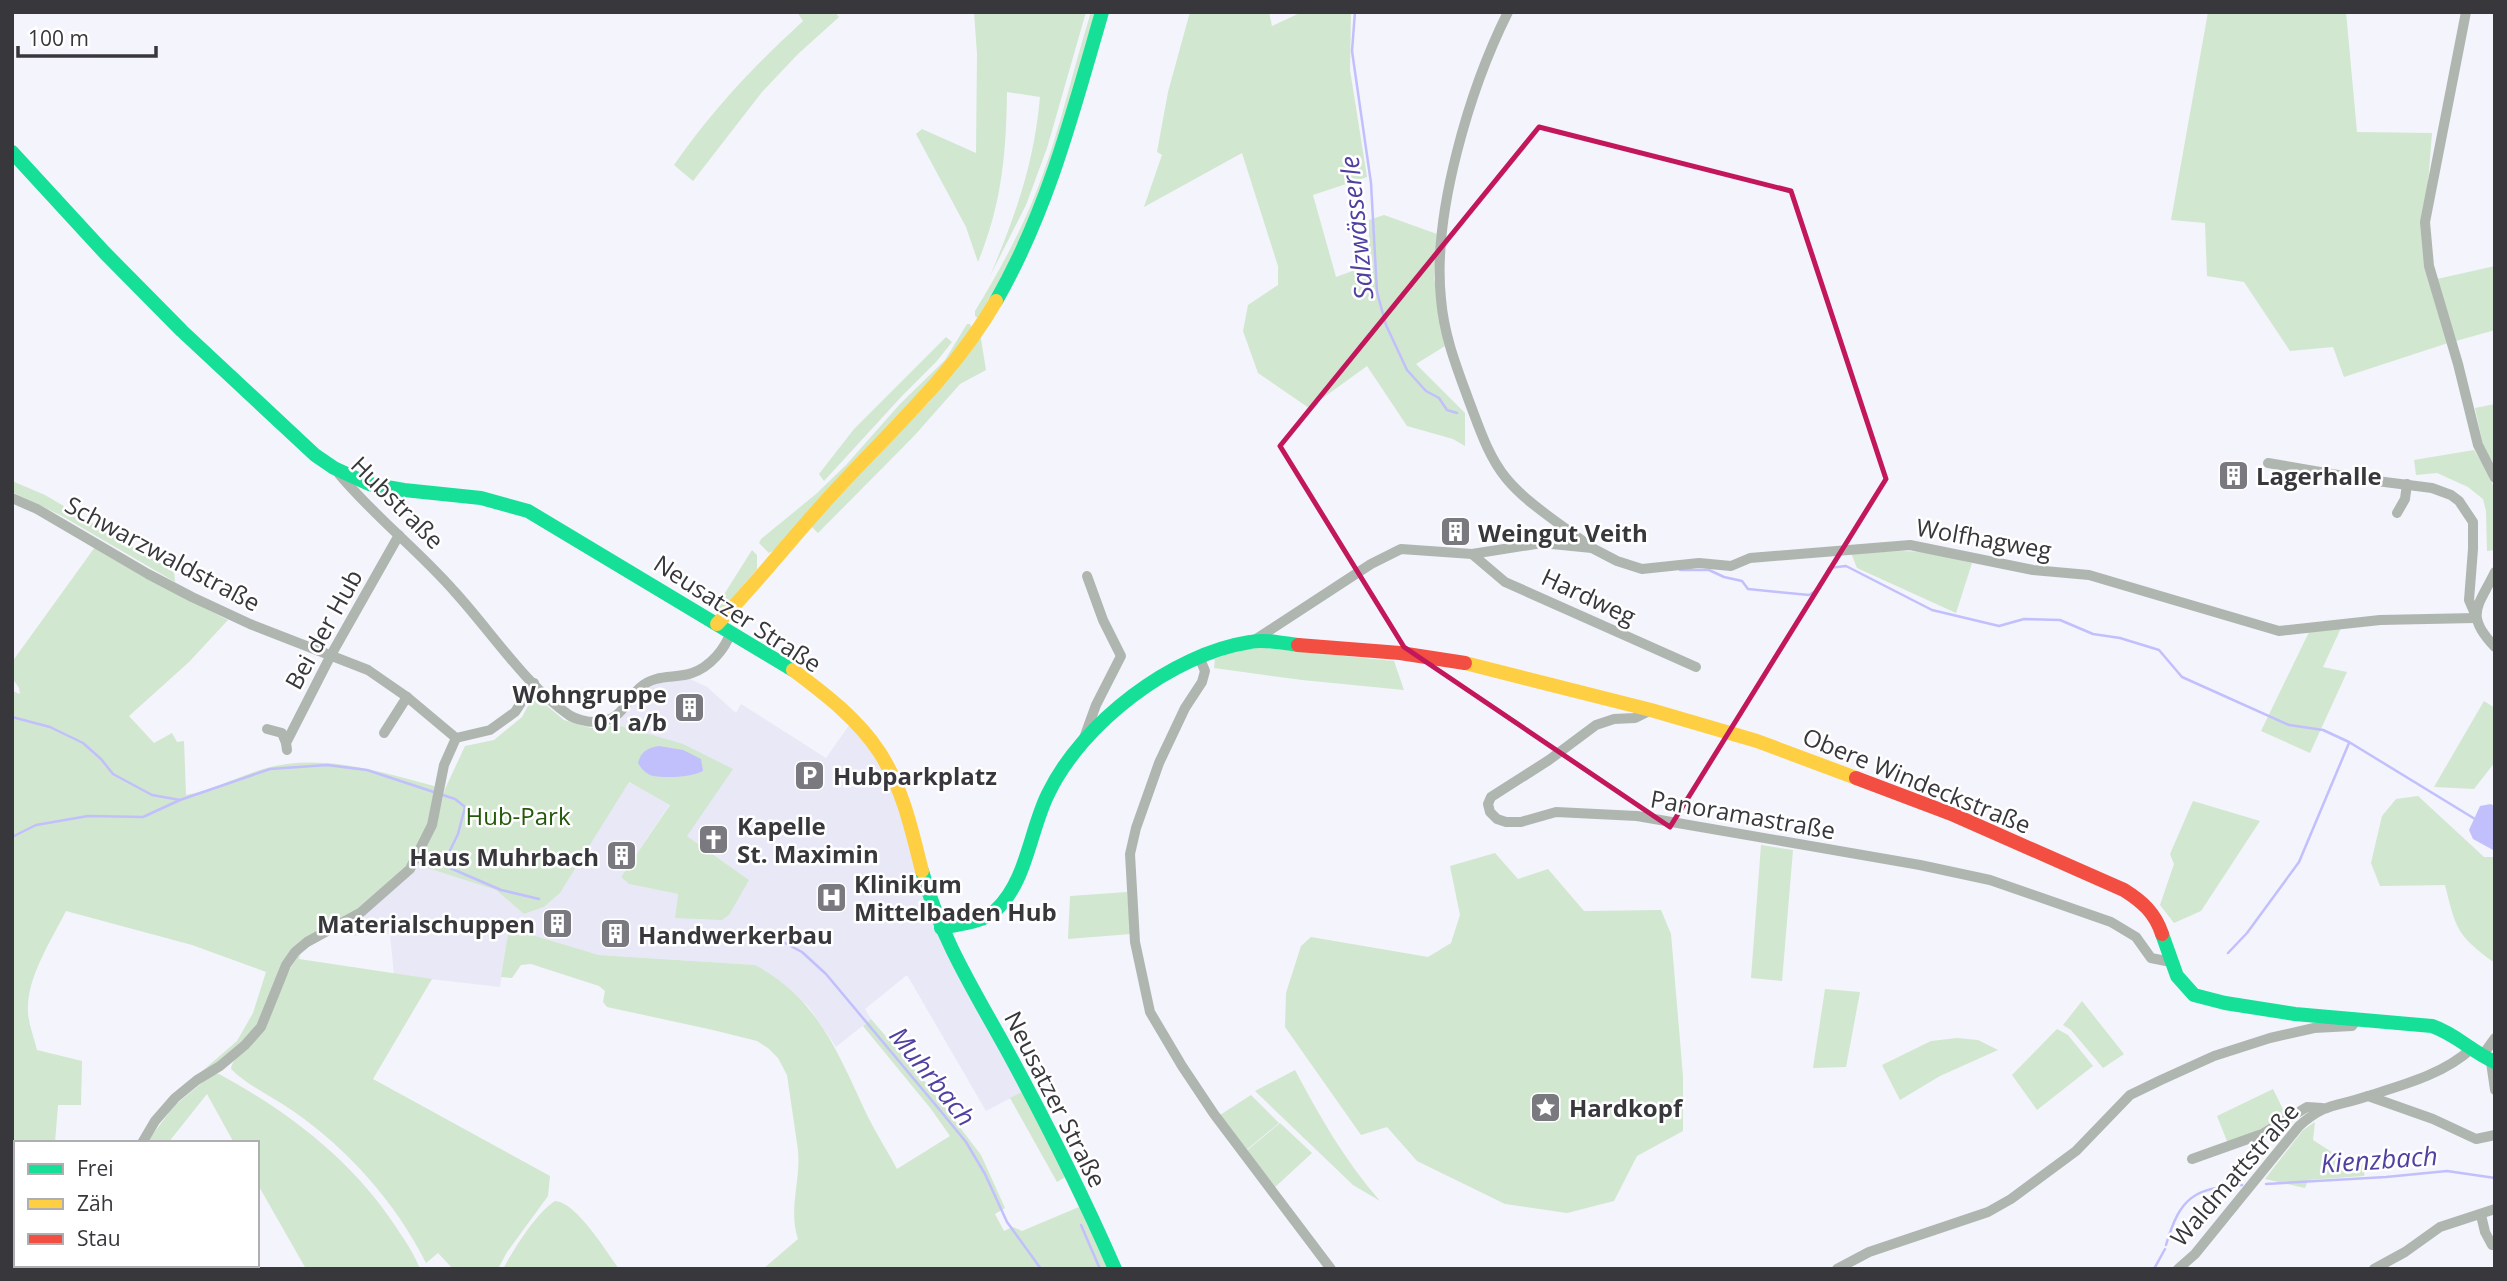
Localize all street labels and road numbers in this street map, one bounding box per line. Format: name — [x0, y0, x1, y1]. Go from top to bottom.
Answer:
street label: Hubstraße — [344, 448, 452, 556]
street label: Schwarzwaldstraße — [60, 488, 266, 618]
street label: Wolfhagweg — [1914, 510, 2054, 566]
street label: Neusatzer Straße — [648, 546, 828, 680]
street label: Hardweg — [1536, 560, 1642, 632]
street label: Bei der Hub — [276, 563, 370, 695]
street label: Obere Windeckstraße — [1798, 719, 2036, 841]
street label: Panoramastraße — [1648, 781, 1838, 847]
street label: Neusatzer Straße — [997, 1005, 1115, 1193]
street label: Waldmattstraße — [2162, 1095, 2306, 1253]

